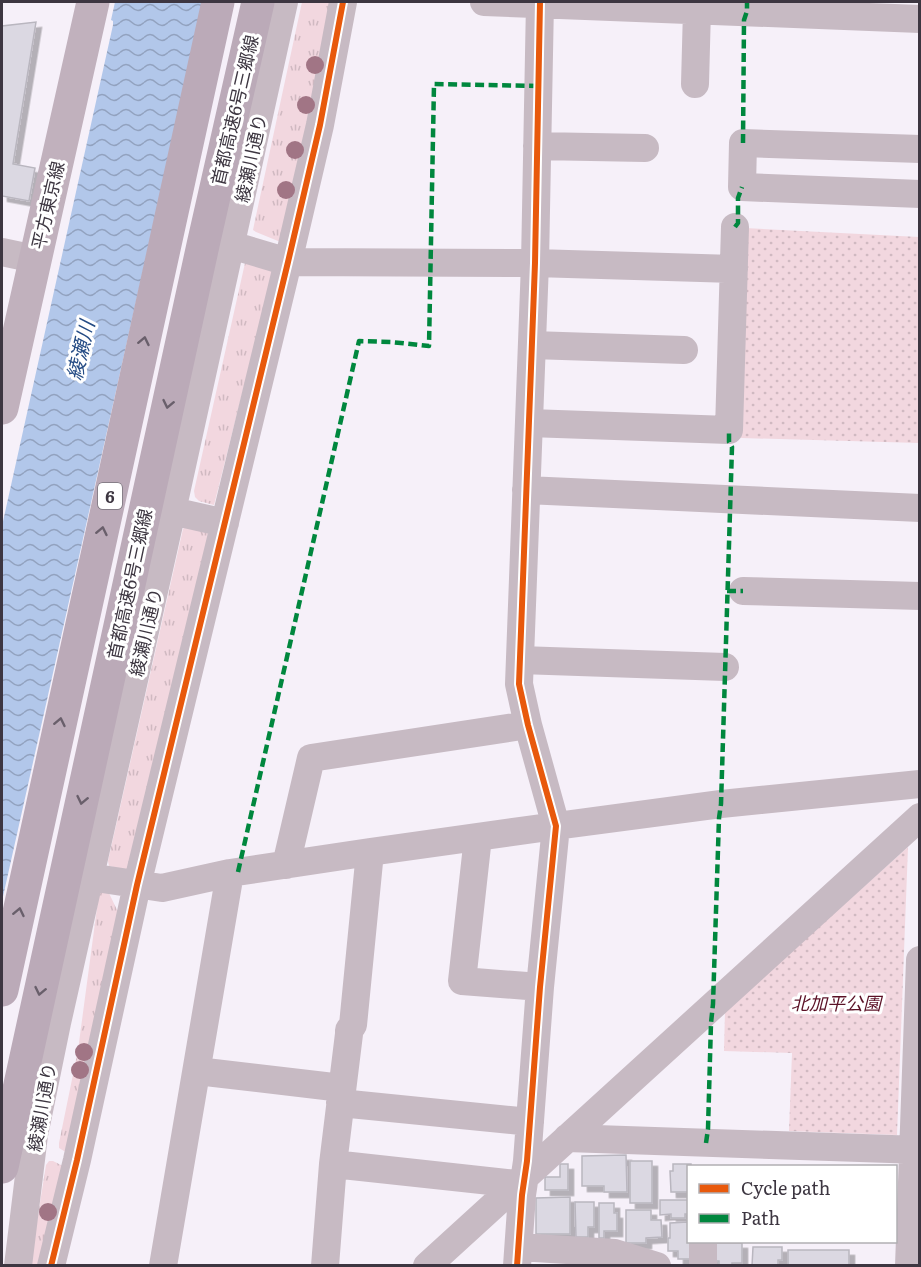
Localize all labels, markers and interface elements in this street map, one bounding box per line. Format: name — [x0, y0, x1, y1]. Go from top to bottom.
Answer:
street label: 首都高速6号三郷線 — [204, 32, 264, 188]
street label: 綾瀬川通り — [227, 111, 273, 205]
street label: 平方東京線 — [24, 158, 70, 252]
water label: 綾瀬川 — [58, 315, 101, 383]
one-way arrow — [136, 336, 149, 346]
one-way arrow — [162, 399, 175, 409]
road number: 6 — [98, 483, 122, 509]
street label: 首都高速6号三郷線 — [100, 506, 158, 662]
one-way arrow — [95, 527, 108, 537]
street label: 綾瀬川通り — [122, 585, 168, 679]
one-way arrow — [53, 717, 66, 727]
one-way arrow — [76, 795, 89, 805]
one-way arrow — [11, 908, 24, 918]
one-way arrow — [34, 985, 47, 995]
park label: 北加平公園 — [791, 989, 884, 1016]
street label: 綾瀬川通り — [20, 1060, 62, 1154]
legend — [687, 1165, 897, 1243]
text: Cycle path — [741, 1174, 830, 1201]
text: Path — [741, 1204, 780, 1231]

